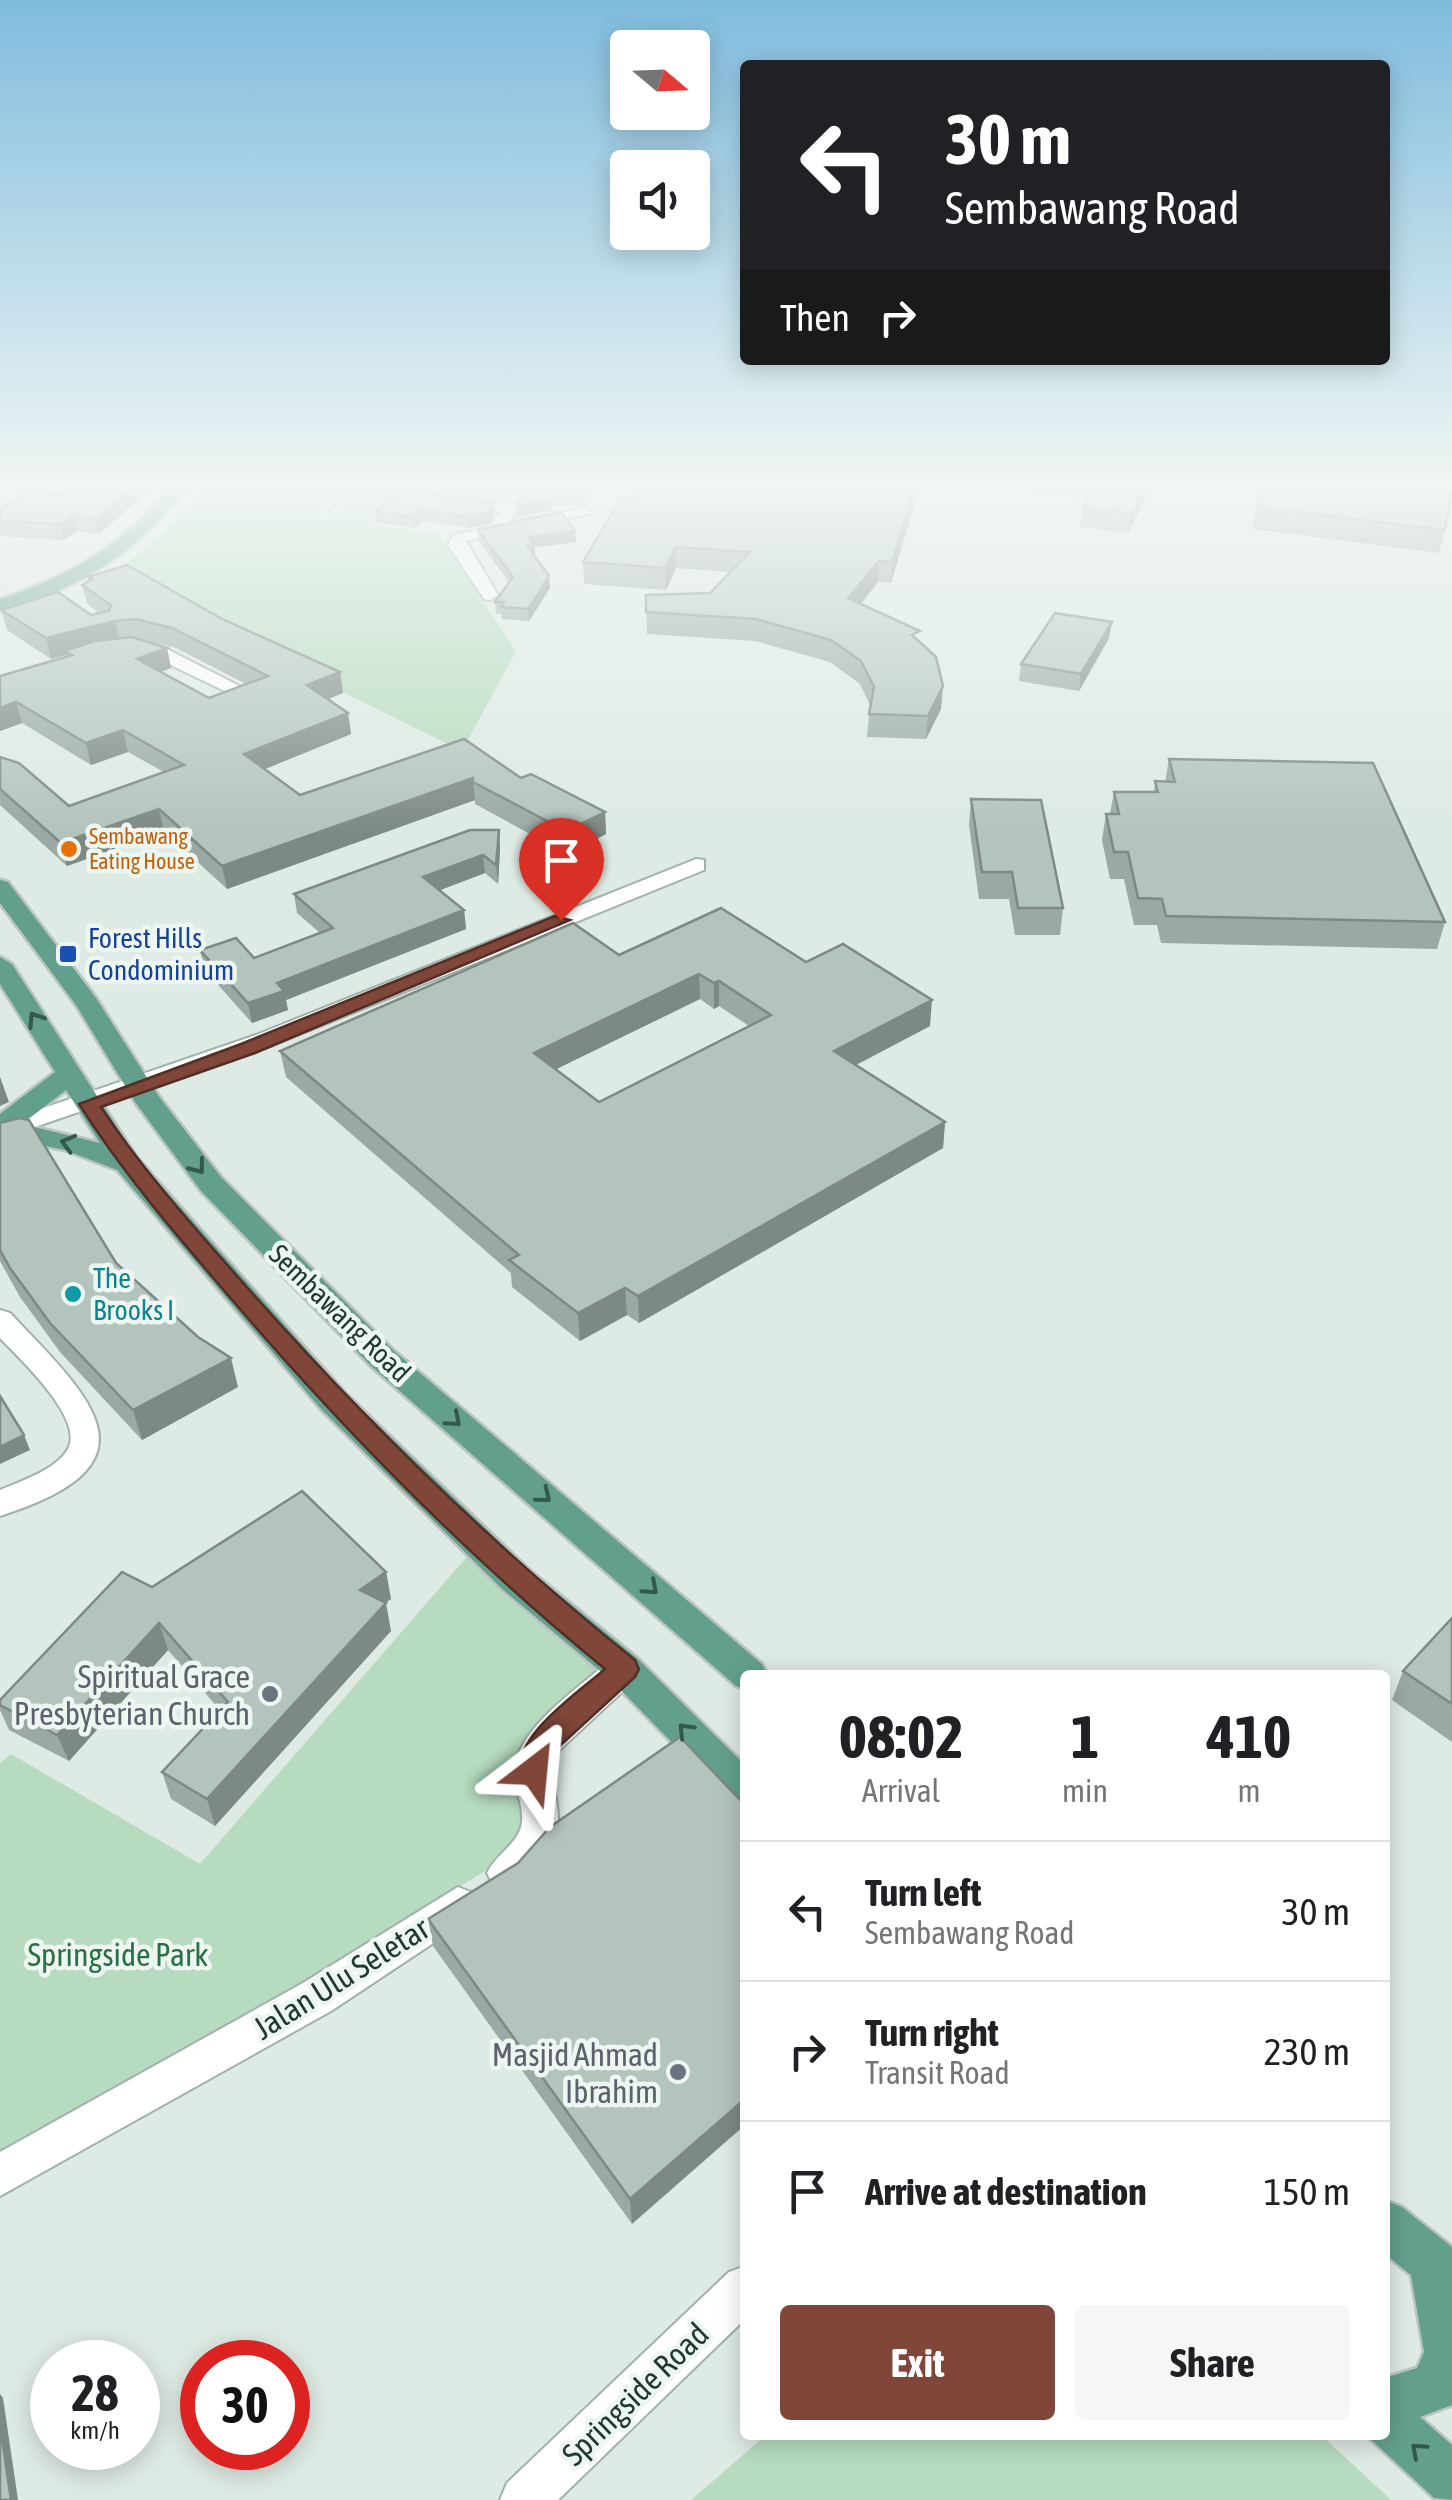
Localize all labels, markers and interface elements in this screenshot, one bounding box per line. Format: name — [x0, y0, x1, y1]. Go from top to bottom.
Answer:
north arrow — [610, 30, 710, 130]
map controls — [610, 30, 710, 250]
text: 30 m — [945, 99, 1071, 179]
icon: left — [780, 100, 910, 230]
button: sound — [610, 150, 710, 250]
text: Sembawang Road — [945, 182, 1240, 234]
icon: right — [870, 290, 925, 345]
text: Then — [780, 296, 850, 339]
pin — [519, 818, 604, 921]
place label: Sembawang Eating House — [89, 823, 195, 874]
icon: arrive — [534, 833, 589, 888]
marker: Sembawang Eating House — [58, 838, 80, 860]
place label: Forest Hills Condominium — [88, 922, 234, 986]
marker: Forest Hills Condominium — [57, 943, 79, 965]
one-way arrow — [28, 1011, 47, 1029]
one-way arrow — [60, 1133, 77, 1154]
one-way arrow — [187, 1156, 204, 1174]
street label: Sembawang Road — [263, 1238, 417, 1388]
place label: The Brooks I — [93, 1262, 174, 1326]
marker: The Brooks I — [62, 1283, 84, 1305]
one-way arrow — [442, 1408, 461, 1426]
one-way arrow — [533, 1484, 551, 1502]
one-way arrow — [639, 1576, 658, 1594]
place label: Spiritual Grace Presbyterian Church — [14, 1658, 250, 1732]
marker: Spiritual Grace Presbyterian Church — [259, 1683, 281, 1705]
text: 08:02 — [839, 1702, 963, 1771]
text: 1 — [1071, 1702, 1099, 1771]
text: 410 — [1207, 1702, 1291, 1771]
position arrow — [482, 1719, 586, 1823]
one-way arrow — [678, 1724, 696, 1742]
text: Arrival — [862, 1772, 940, 1809]
text: min — [1062, 1772, 1108, 1809]
text: m — [1237, 1772, 1261, 1809]
text: Turn left — [865, 1871, 981, 1914]
icon: left — [780, 1884, 835, 1939]
text: 30 m — [1282, 1890, 1350, 1933]
street label: Jalan Ulu Seletar — [246, 1909, 436, 2047]
text: Sembawang Road — [865, 1914, 1074, 1951]
park label: Springside Park — [28, 1936, 208, 1973]
text: Turn right — [865, 2011, 999, 2054]
icon: right — [780, 2024, 835, 2079]
text: 230 m — [1264, 2030, 1350, 2073]
place label: Masjid Ahmad Ibrahim — [492, 2036, 658, 2110]
text: Transit Road — [865, 2054, 1010, 2091]
marker: Masjid Ahmad Ibrahim — [667, 2061, 689, 2083]
icon: arrive — [780, 2164, 835, 2219]
text: Arrive at destination — [865, 2170, 1147, 2213]
text: 150 m — [1264, 2170, 1350, 2213]
button: Exit — [780, 2305, 1055, 2420]
button: Share — [1075, 2305, 1350, 2420]
street label: Springside Road — [554, 2315, 716, 2473]
speed limit sign: 30 — [180, 2340, 310, 2470]
text: 28 — [71, 2364, 118, 2422]
text: km/h — [70, 2416, 120, 2444]
one-way arrow — [1412, 2444, 1430, 2462]

